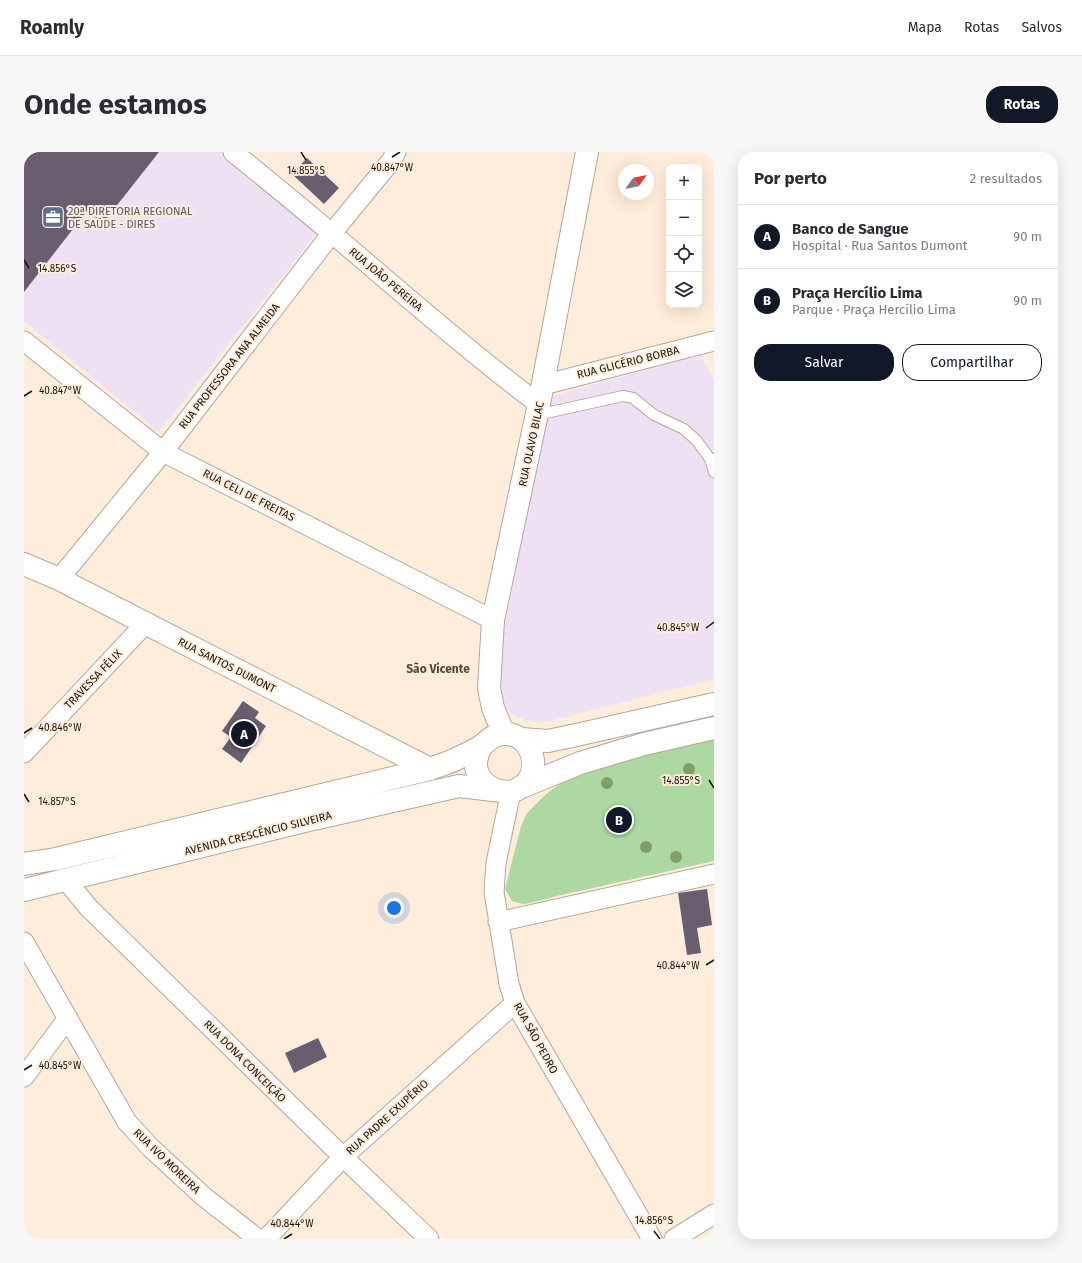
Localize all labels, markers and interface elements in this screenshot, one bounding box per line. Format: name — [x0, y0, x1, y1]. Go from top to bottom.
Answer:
text: Roamly — [20, 16, 84, 39]
text: Mapa — [908, 19, 942, 36]
text: Rotas — [964, 19, 999, 36]
text: Salvos — [1021, 19, 1062, 36]
button: Rotas — [986, 86, 1058, 123]
text: Onde estamos — [24, 88, 207, 121]
text: 40.847°W — [371, 162, 414, 174]
north arrow — [618, 164, 654, 200]
map controls — [666, 164, 702, 308]
button: + — [666, 164, 702, 200]
text: 14.855°S — [287, 165, 326, 177]
text: Por perto — [754, 168, 827, 189]
text: 2 resultados — [970, 171, 1042, 186]
button: − — [666, 200, 702, 236]
office icon: 20ª DIRETORIA REGIONAL DE SAÚDE - DIRES — [40, 204, 66, 230]
place label: 20ª DIRETORIA REGIONAL DE SAÚDE - DIRES — [68, 205, 193, 231]
text: Banco de Sangue — [792, 220, 909, 238]
text: A — [763, 229, 771, 244]
text: 90 m — [1013, 229, 1042, 244]
button: locate — [666, 236, 702, 272]
text: Hospital · Rua Santos Dumont — [792, 238, 968, 253]
street label: RUA JOÃO PEREIRA — [346, 245, 425, 314]
text: 14.856°S — [38, 263, 77, 275]
button: layers — [666, 272, 702, 308]
text: Praça Hercílio Lima — [792, 284, 923, 302]
text: B — [763, 293, 771, 308]
text: 90 m — [1013, 293, 1042, 308]
street label: RUA PROFESSORA ANA ALMEIDA — [176, 300, 283, 432]
text: Parque · Praça Hercílio Lima — [792, 302, 956, 317]
street label: RUA GLICÉRIO BORBA — [575, 342, 681, 381]
button: Salvar — [754, 344, 894, 381]
button: Compartilhar — [902, 344, 1042, 381]
text: 40.847°W — [39, 385, 82, 397]
street label: RUA OLAVO BILAC — [516, 400, 547, 488]
street label: RUA CELI DE FREITAS — [201, 467, 297, 524]
text: 40.845°W — [657, 622, 700, 634]
street label: RUA SANTOS DUMONT — [176, 635, 278, 696]
street label: TRAVESSA FÉLIX — [61, 646, 125, 712]
district label: São Vicente — [406, 662, 470, 676]
pin: A — [231, 719, 257, 749]
text: 40.846°W — [39, 722, 82, 734]
text: 14.855°S — [662, 775, 701, 787]
text: 14.857°S — [38, 796, 76, 808]
pin: B — [606, 805, 632, 835]
street label: AVENIDA CRESCÊNCIO SILVEIRA — [183, 809, 334, 858]
your location — [384, 898, 404, 918]
text: 40.844°W — [657, 960, 700, 972]
street label: RUA SÃO PEDRO — [511, 1000, 560, 1076]
street label: RUA DONA CONCEIÇÃO — [201, 1018, 288, 1105]
text: 40.845°W — [39, 1060, 82, 1072]
street label: RUA PADRE EXUPÉRIO — [343, 1076, 431, 1158]
street label: RUA IVO MOREIRA — [131, 1126, 203, 1197]
text: 14.856°S — [635, 1215, 674, 1227]
text: 40.844°W — [271, 1218, 314, 1230]

